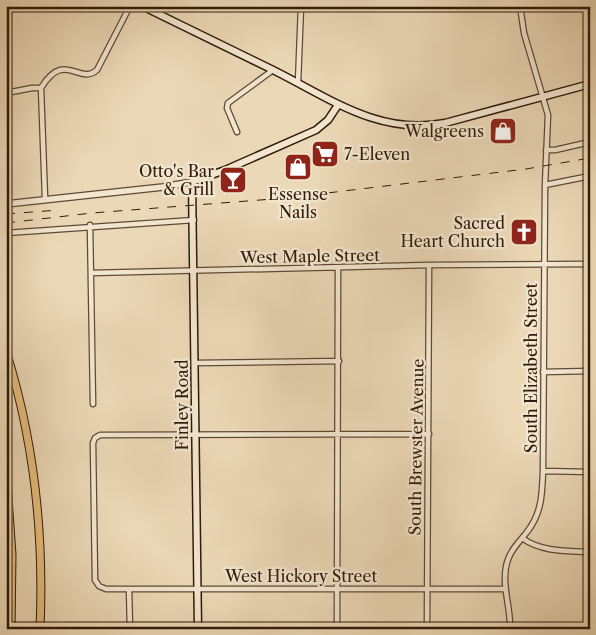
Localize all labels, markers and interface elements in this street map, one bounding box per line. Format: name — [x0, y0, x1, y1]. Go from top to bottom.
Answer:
shop icon: Walgreens — [488, 116, 518, 146]
place label: Walgreens — [404, 121, 484, 141]
supermarket icon: 7-Eleven — [310, 139, 340, 169]
place label: 7-Eleven — [344, 144, 410, 164]
shop icon: Essense Nails — [283, 152, 313, 182]
place label: Otto's Bar & Grill — [139, 161, 214, 199]
bar icon: Otto's Bar & Grill — [218, 165, 248, 195]
place label: Essense Nails — [268, 184, 328, 222]
place label: Sacred Heart Church — [400, 213, 505, 251]
church icon: Sacred Heart Church — [509, 217, 539, 247]
street label: West Maple Street — [239, 245, 380, 267]
street label: South Elizabeth Street — [521, 282, 541, 453]
street label: South Brewster Avenue — [404, 358, 428, 536]
street label: Finley Road — [172, 359, 192, 450]
street label: West Hickory Street — [224, 566, 377, 586]

